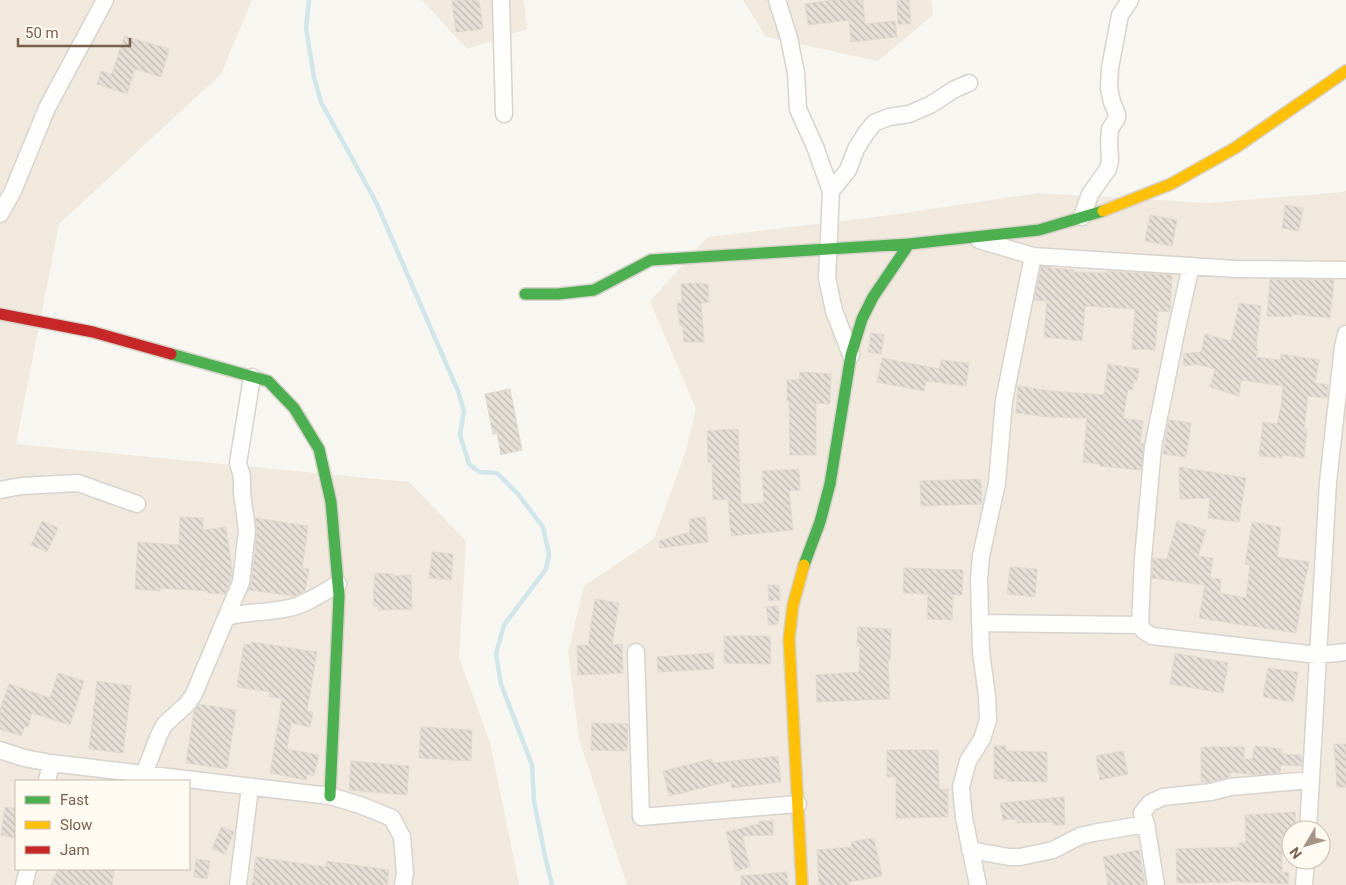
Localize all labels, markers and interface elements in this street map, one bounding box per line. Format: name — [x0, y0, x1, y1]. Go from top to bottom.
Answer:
scale bar — [18, 15, 130, 47]
text: 50 m — [25, 24, 59, 42]
legend — [15, 780, 190, 870]
text: Fast — [60, 791, 89, 809]
text: Slow — [60, 816, 92, 834]
north arrow — [1281, 820, 1331, 870]
text: Jam — [60, 841, 90, 859]
text: N — [1286, 844, 1305, 862]

